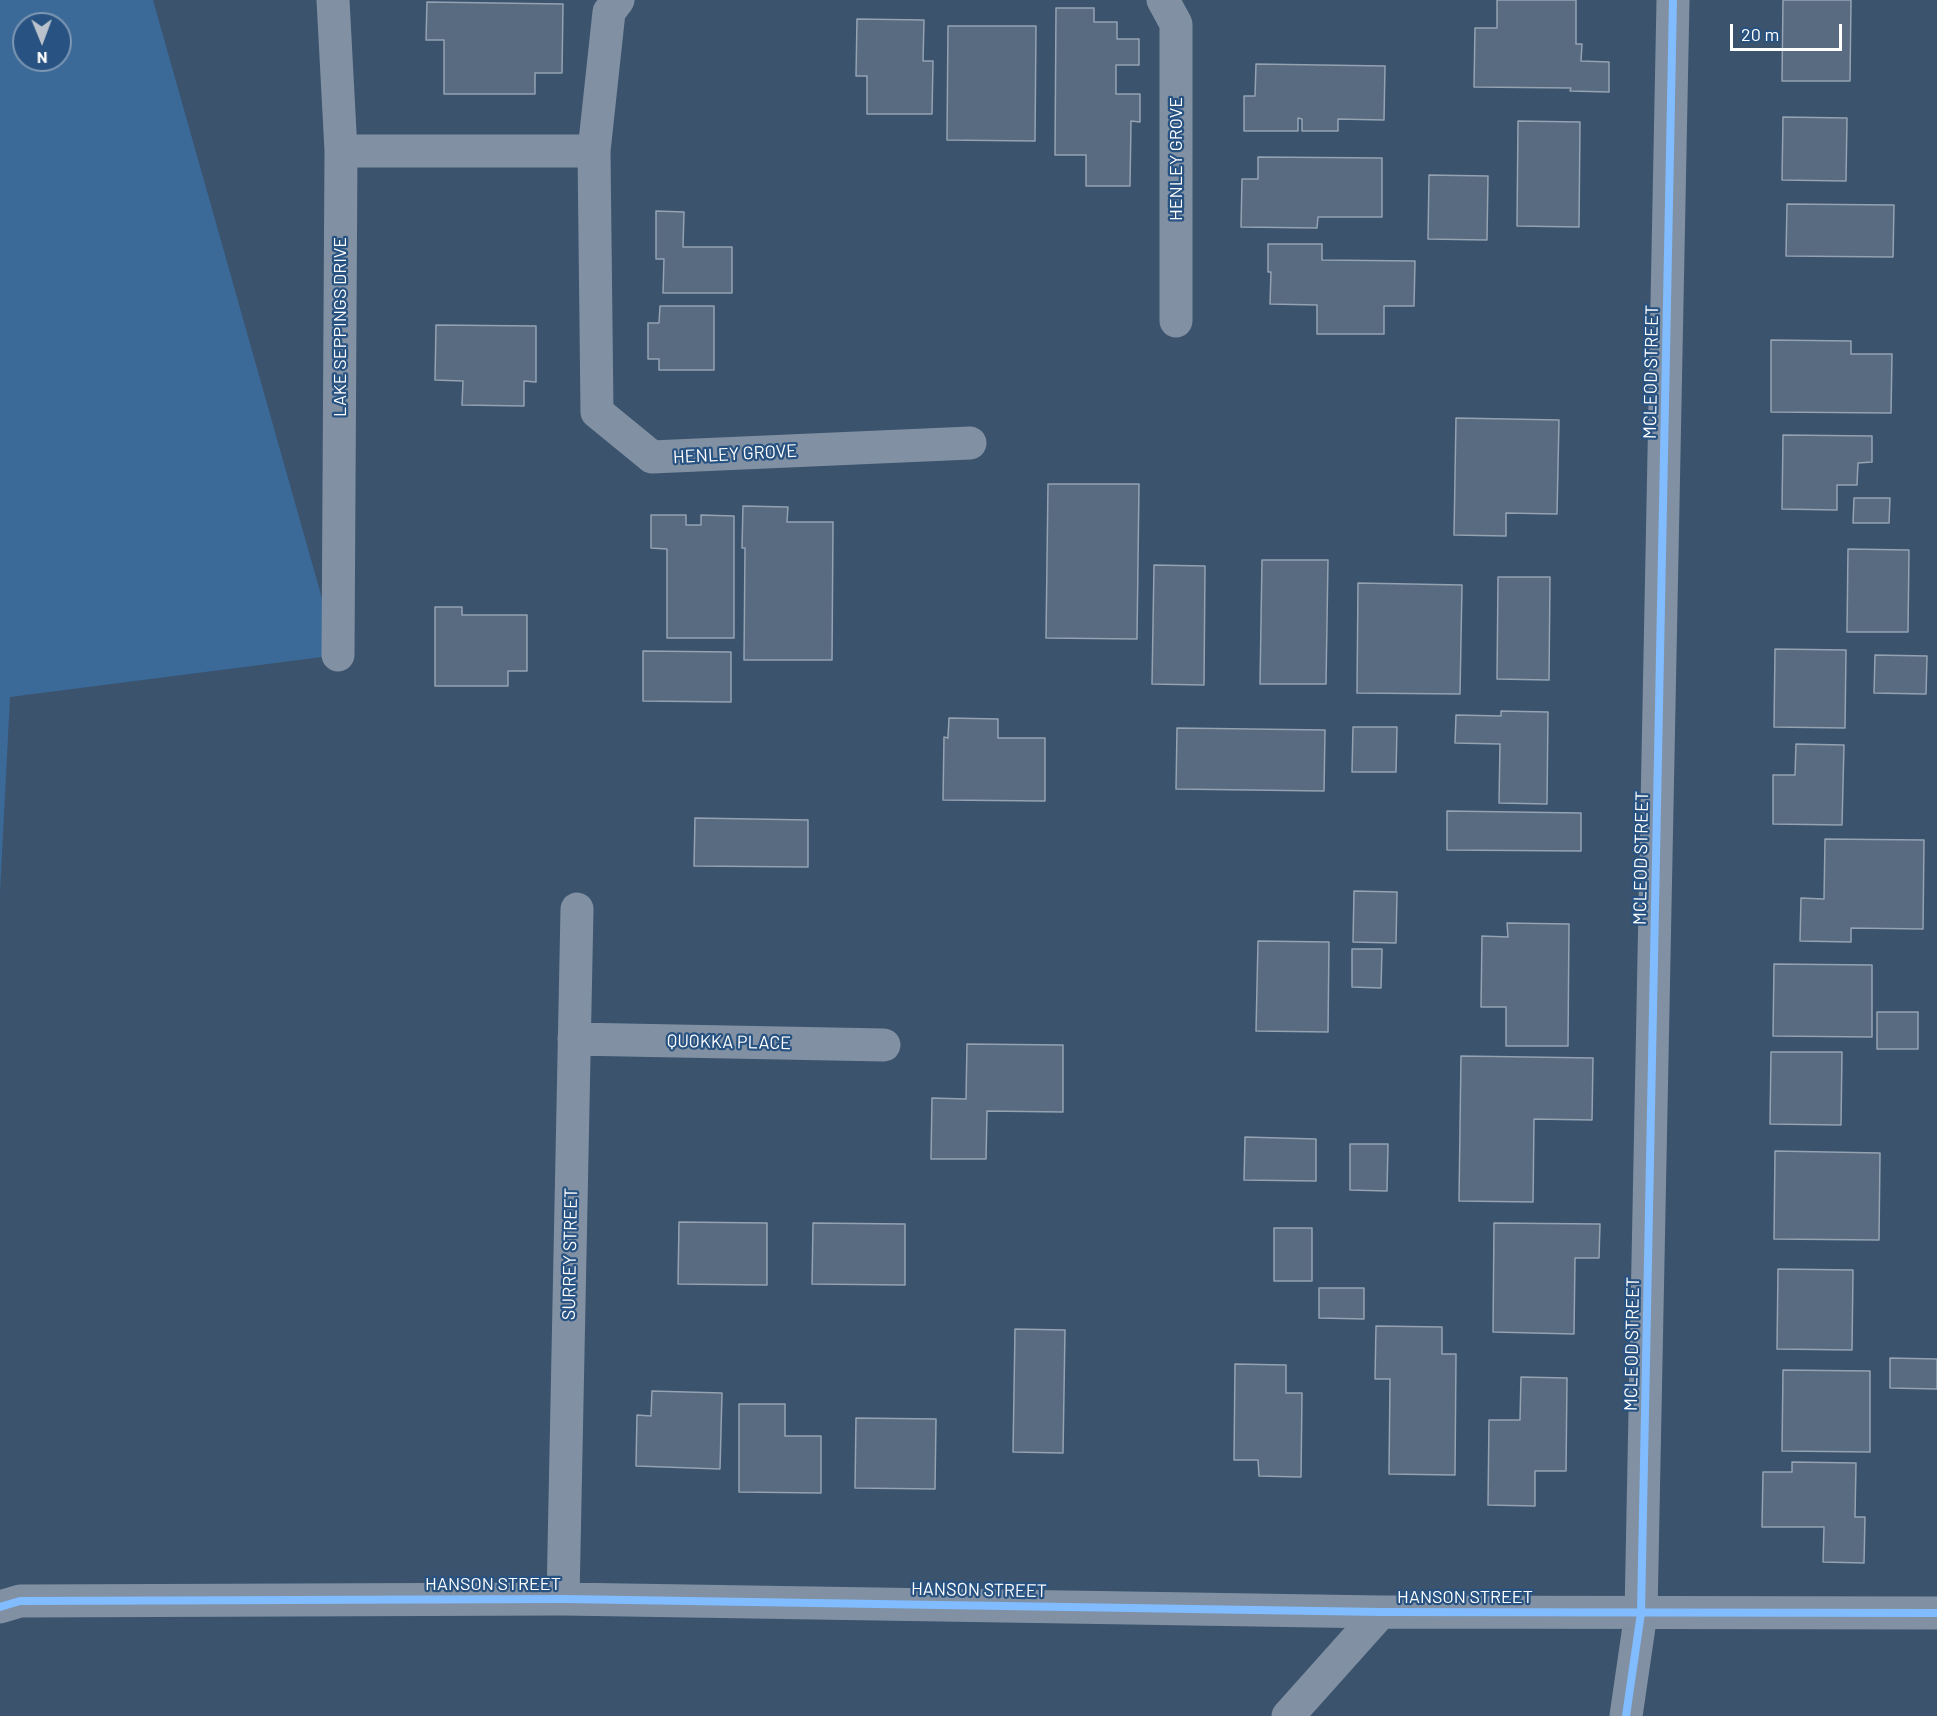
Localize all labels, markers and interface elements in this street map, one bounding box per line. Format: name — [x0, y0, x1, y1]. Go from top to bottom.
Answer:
north arrow — [12, 12, 72, 72]
scale bar — [1733, 12, 1846, 50]
text: 20 m — [1741, 23, 1779, 45]
text: N — [37, 49, 48, 68]
street label: HENLEY GROVE — [1165, 97, 1187, 221]
street label: LAKE SEPPINGS DRIVE — [329, 237, 351, 417]
street label: MCLEOD STREET — [1639, 305, 1663, 439]
street label: HENLEY GROVE — [672, 440, 798, 468]
street label: MCLEOD STREET — [1629, 791, 1653, 925]
street label: QUOKKA PLACE — [667, 1030, 791, 1054]
street label: SURREY STREET — [558, 1188, 582, 1320]
street label: MCLEOD STREET — [1620, 1277, 1644, 1411]
street label: HANSON STREET — [425, 1573, 561, 1595]
street label: HANSON STREET — [911, 1578, 1047, 1602]
street label: HANSON STREET — [1397, 1586, 1533, 1608]

